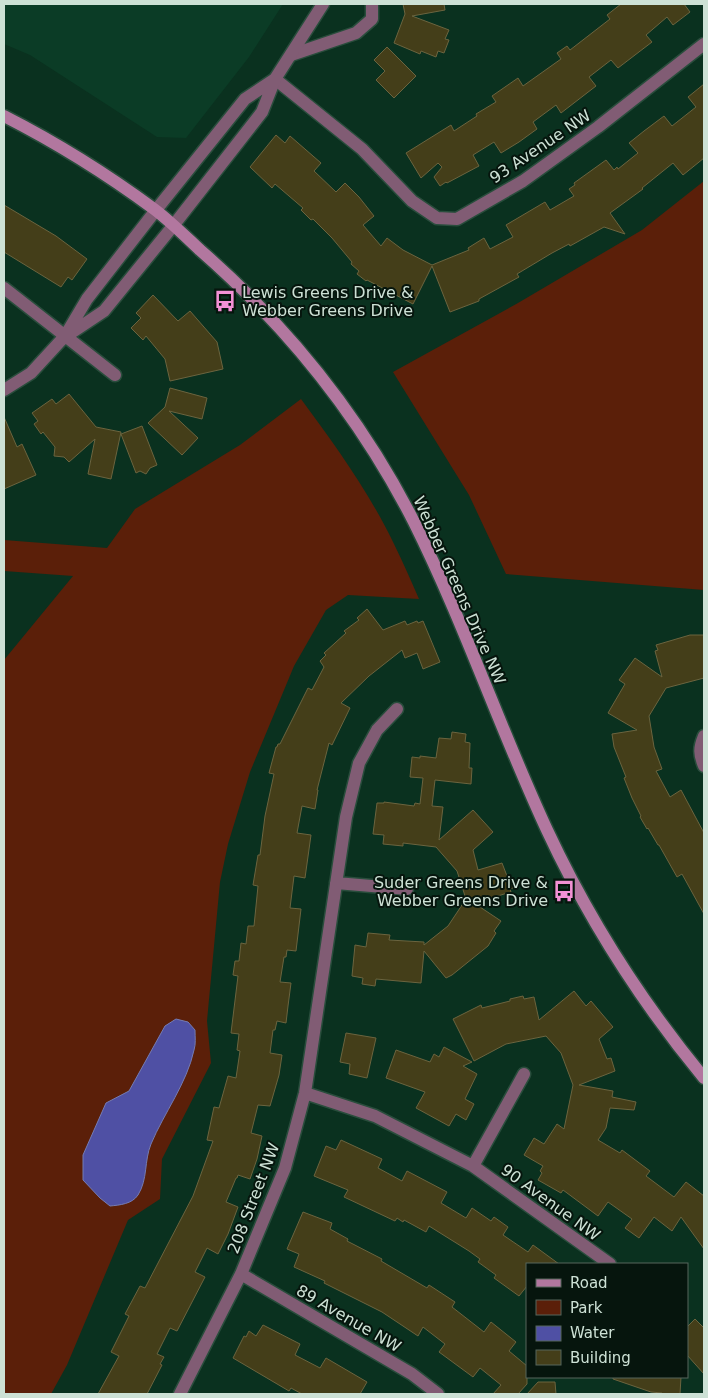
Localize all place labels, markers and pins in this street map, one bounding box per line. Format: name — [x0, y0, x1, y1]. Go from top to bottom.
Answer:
place label: Lewis Greens Drive & Webber Greens Drive — [242, 283, 414, 320]
bus stop icon: Lewis Greens Drive & Webber Greens Drive — [212, 288, 238, 314]
place label: Suder Greens Drive & Webber Greens Drive — [374, 873, 548, 910]
bus stop icon: Suder Greens Drive & Webber Greens Drive — [551, 878, 577, 904]

